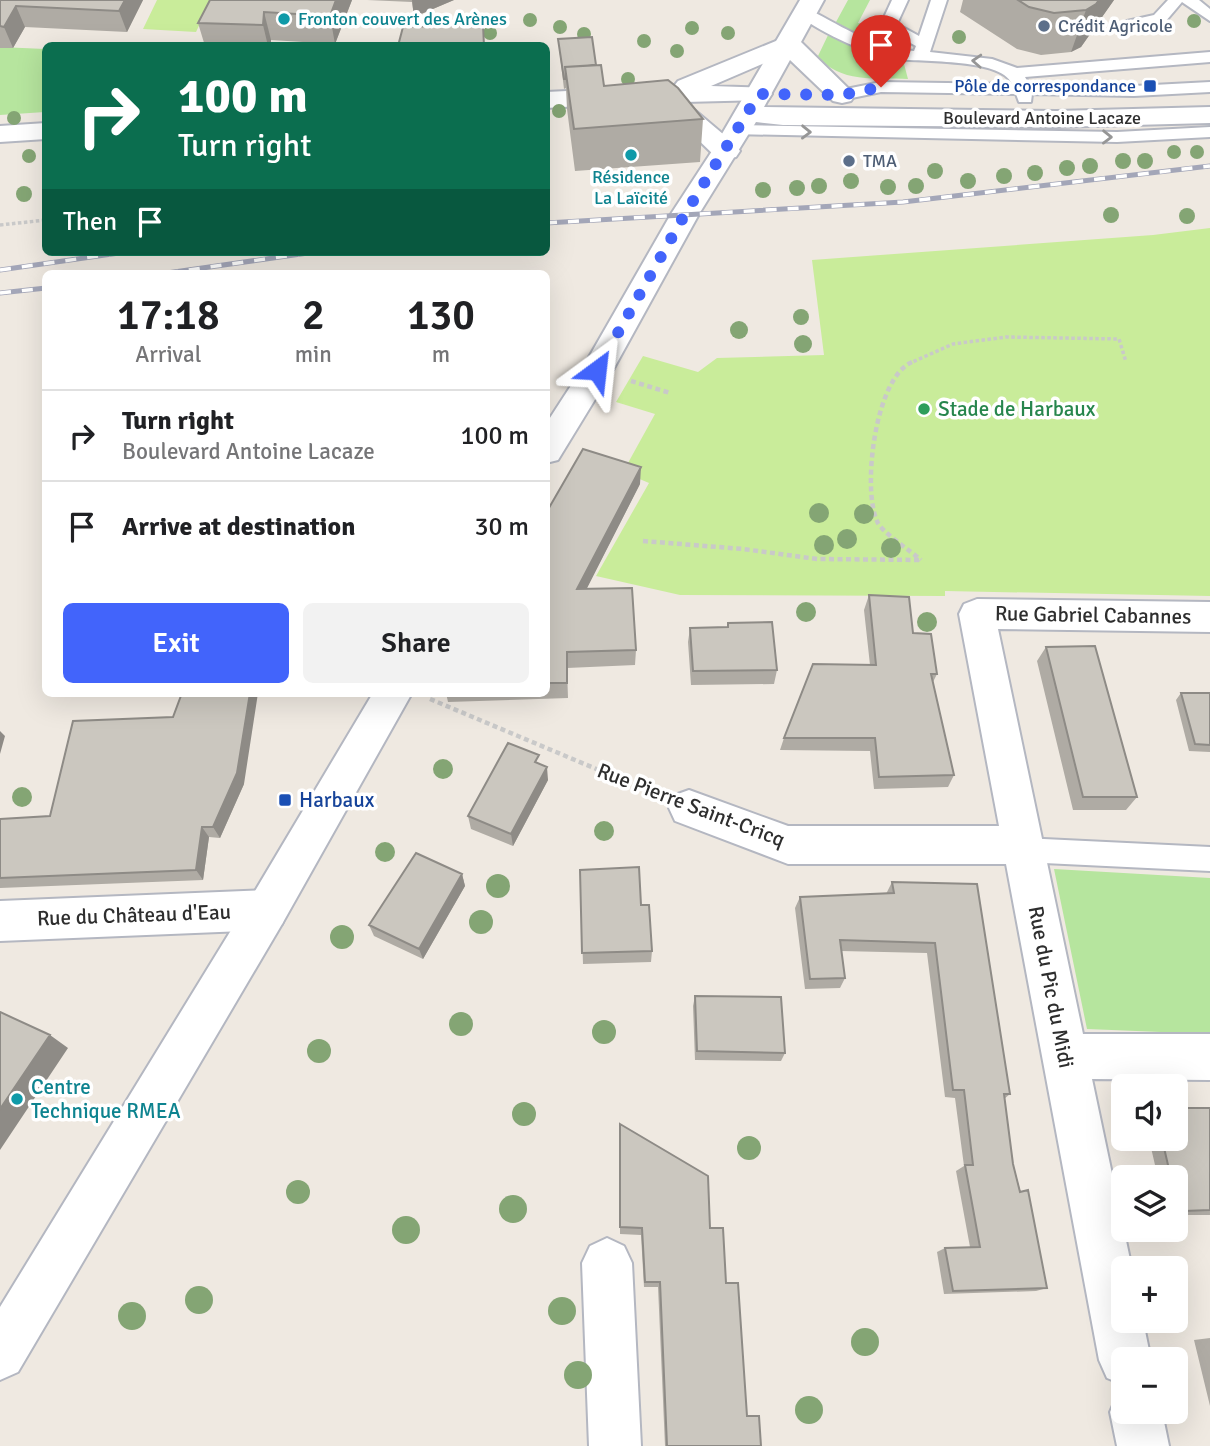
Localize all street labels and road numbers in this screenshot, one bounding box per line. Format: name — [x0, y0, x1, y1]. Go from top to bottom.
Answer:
street label: Boulevard Antoine Lacaze — [943, 107, 1141, 129]
street label: Rue Gabriel Cabannes — [995, 600, 1191, 630]
street label: Rue Pierre Saint-Cricq — [594, 757, 788, 853]
street label: Rue du Château d'Eau — [36, 899, 232, 931]
street label: Rue du Pic du Midi — [1023, 904, 1079, 1070]

